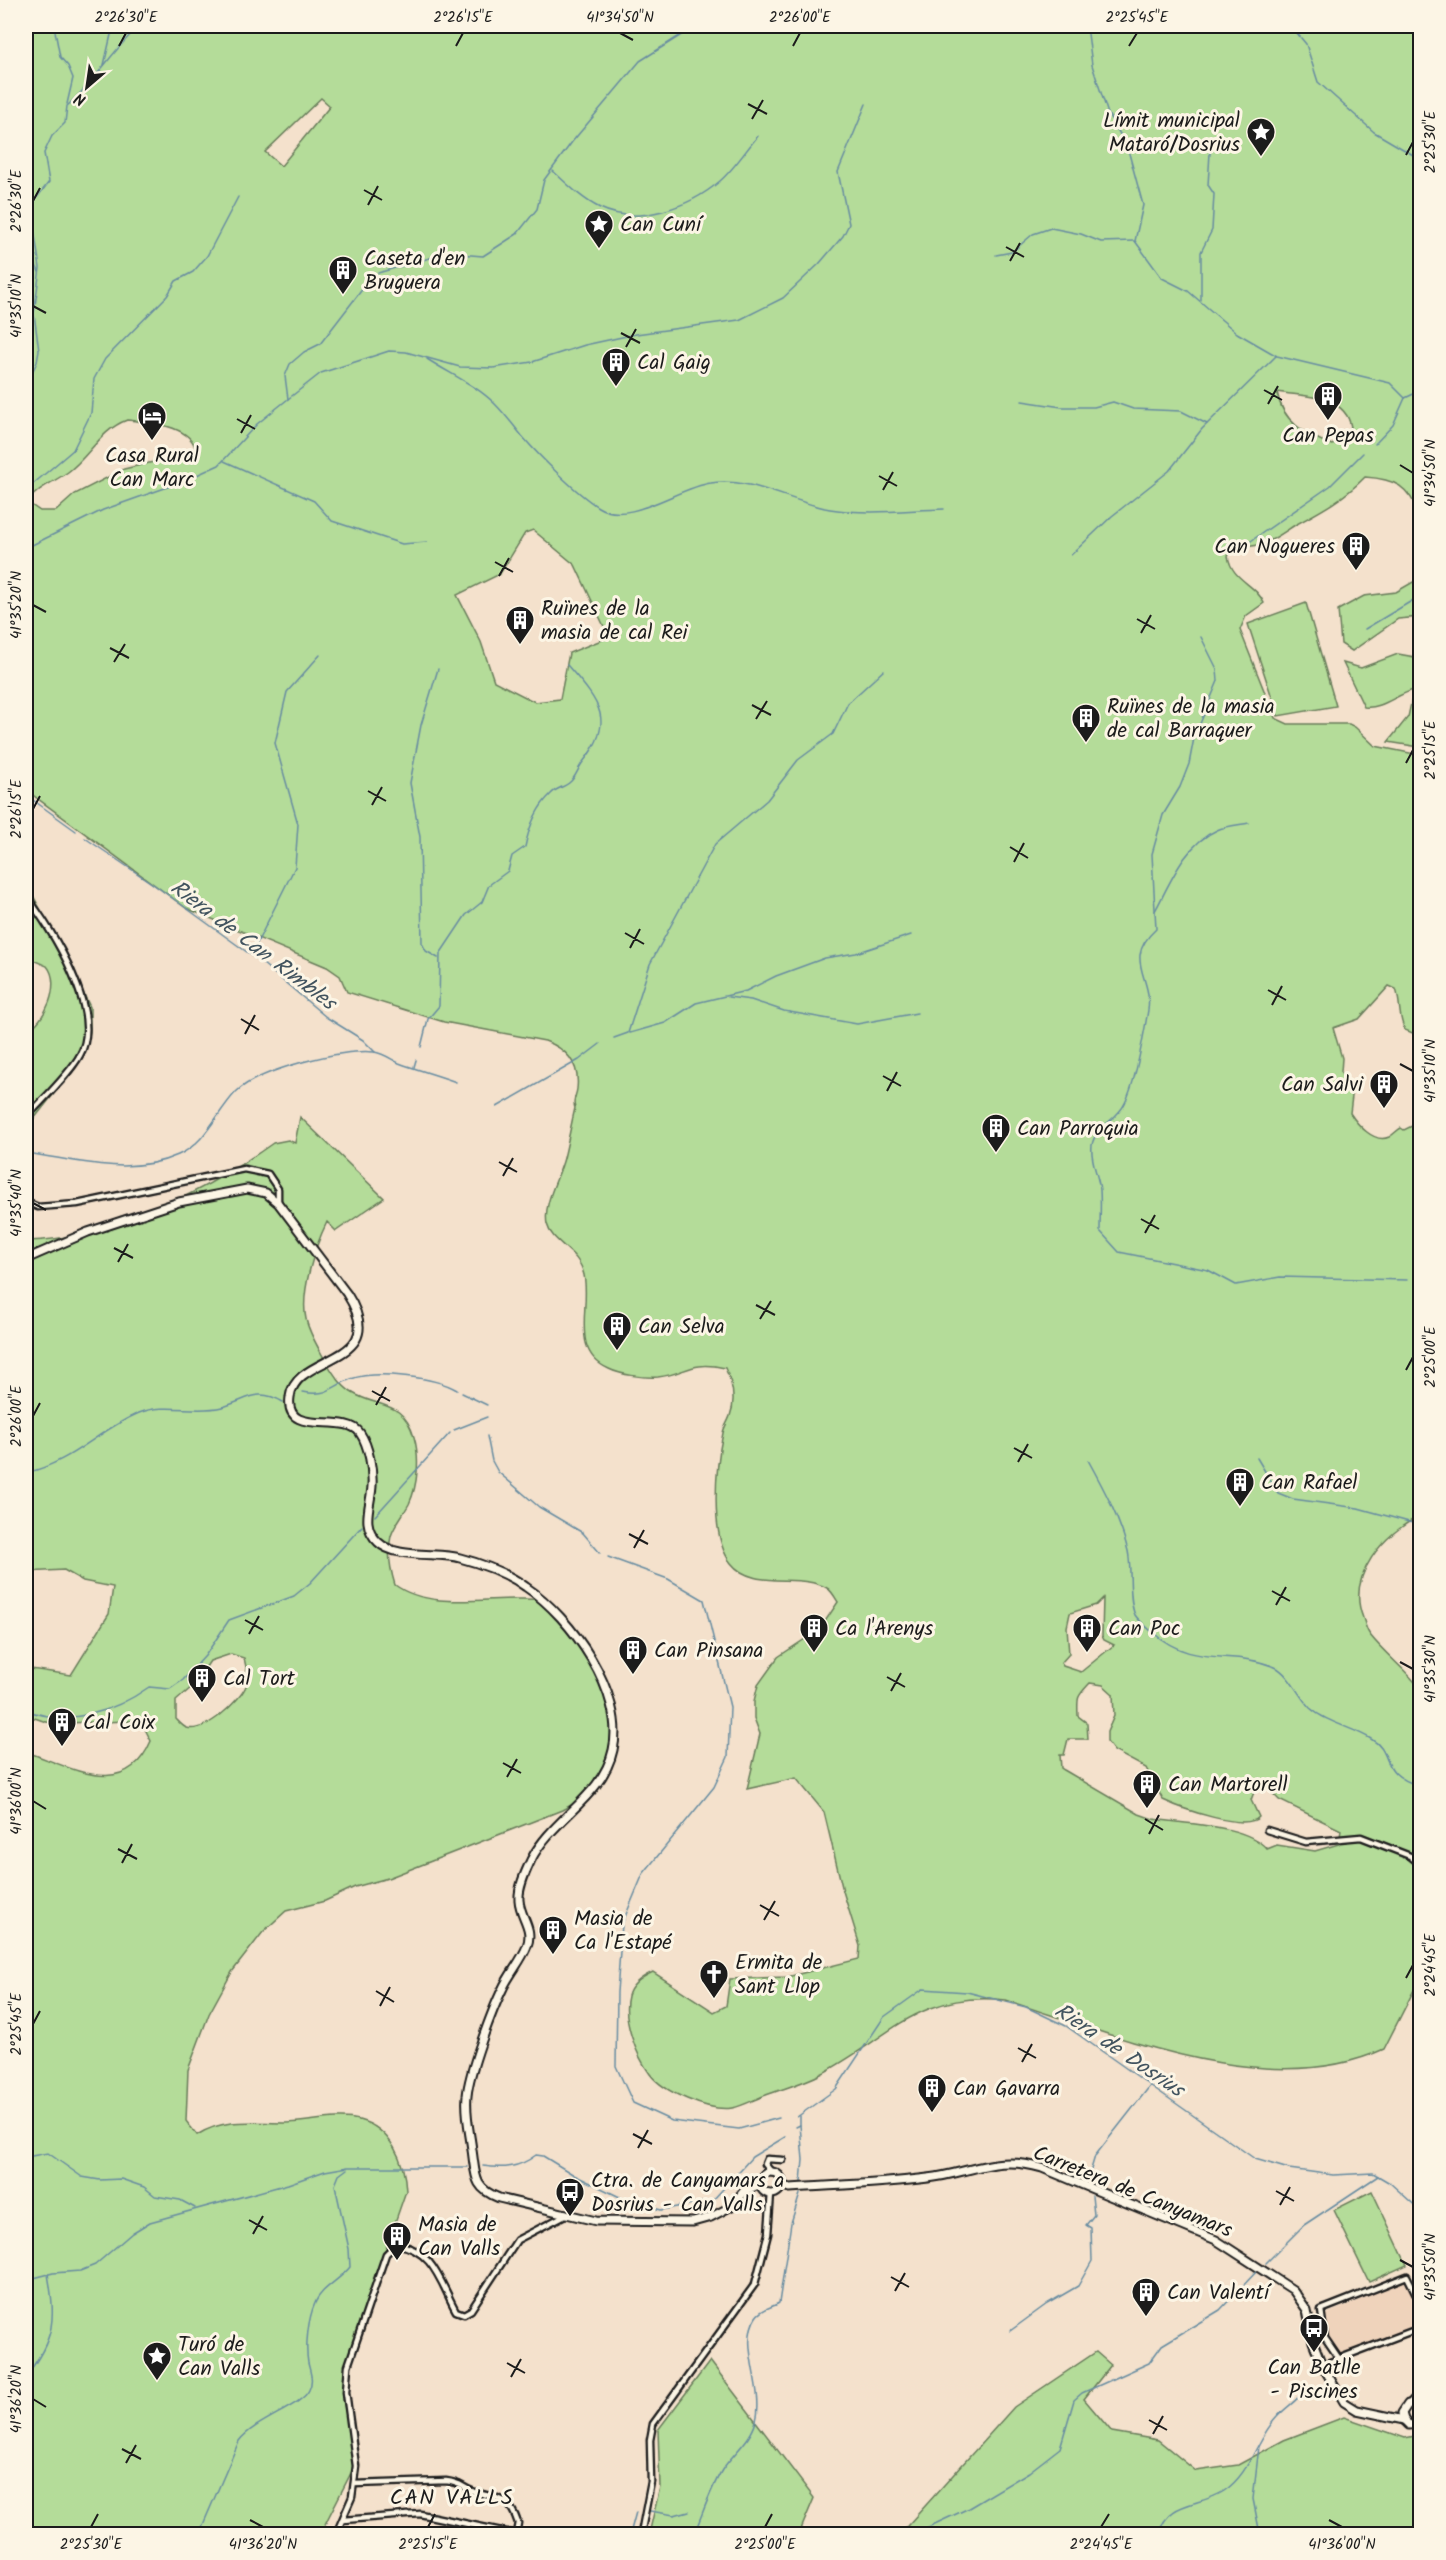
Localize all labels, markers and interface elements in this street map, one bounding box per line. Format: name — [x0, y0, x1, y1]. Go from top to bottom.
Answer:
text: 2°26'30"E — [95, 6, 159, 30]
text: 2°26'15"E — [433, 6, 494, 30]
text: 41°34'50"N — [586, 6, 654, 30]
text: 2°26'00"E — [769, 6, 832, 30]
text: 2°25'45"E — [1106, 6, 1170, 30]
north arrow — [57, 57, 117, 117]
text: N — [70, 85, 91, 112]
place label: Límit municipal Mataró/Dosrius — [1103, 105, 1240, 162]
text: 2°25'30"E — [1419, 110, 1443, 173]
place icon: Límit municipal Mataró/Dosrius — [1245, 116, 1277, 158]
text: 2°26'30"E — [5, 168, 29, 232]
place icon: Can Cuní — [583, 208, 615, 250]
place label: Can Cuní — [620, 209, 704, 242]
place label: Caseta d'en Bruguera — [364, 243, 465, 300]
building icon: Caseta d'en Bruguera — [327, 254, 359, 296]
text: 41°35'10"N — [5, 274, 29, 338]
building icon: Cal Gaig — [600, 346, 632, 388]
place label: Cal Gaig — [637, 347, 711, 380]
building icon: Can Pepas — [1312, 380, 1344, 422]
hotel icon: Casa Rural Can Marc — [136, 400, 168, 442]
place label: Can Pepas — [1282, 420, 1374, 453]
text: 41°34'50"N — [1419, 439, 1443, 507]
place label: Casa Rural Can Marc — [105, 440, 199, 497]
building icon: Can Nogueres — [1340, 530, 1372, 572]
place label: Can Nogueres — [1214, 531, 1335, 564]
text: 41°35'20"N — [5, 571, 29, 639]
place label: Ruïnes de la masia de cal Rei — [541, 593, 689, 650]
building icon: Ruïnes de la masia de cal Rei — [504, 604, 536, 646]
place label: Ruïnes de la masia de cal Barraquer — [1107, 691, 1275, 748]
building icon: Ruïnes de la masia de cal Barraquer — [1070, 702, 1102, 744]
text: 2°25'15"E — [1419, 719, 1443, 780]
text: 2°26'15"E — [5, 778, 29, 839]
water label: Riera de Can Rimbles — [162, 872, 345, 1022]
text: 41°35'10"N — [1419, 1039, 1443, 1103]
building icon: Can Salvi — [1368, 1068, 1400, 1110]
place label: Can Salvi — [1281, 1069, 1364, 1102]
building icon: Can Parroquia — [980, 1112, 1012, 1154]
place label: Can Parroquia — [1017, 1113, 1139, 1146]
text: 41°35'40"N — [5, 1169, 29, 1237]
building icon: Can Selva — [601, 1310, 633, 1352]
place label: Can Selva — [638, 1311, 725, 1344]
text: 2°25'00"E — [1419, 1325, 1443, 1388]
text: 2°26'00"E — [5, 1384, 29, 1447]
building icon: Can Rafael — [1224, 1466, 1256, 1508]
place label: Can Rafael — [1261, 1467, 1358, 1500]
building icon: Ca l'Arenys — [798, 1612, 830, 1654]
building icon: Can Poc — [1071, 1612, 1103, 1654]
place label: Ca l'Arenys — [835, 1613, 933, 1646]
place label: Can Poc — [1108, 1613, 1180, 1646]
building icon: Can Pinsana — [617, 1634, 649, 1676]
place label: Can Pinsana — [654, 1635, 763, 1668]
text: 41°35'30"N — [1419, 1635, 1443, 1703]
building icon: Cal Tort — [186, 1662, 218, 1704]
place label: Cal Tort — [223, 1663, 296, 1696]
building icon: Cal Coix — [46, 1706, 78, 1748]
place label: Cal Coix — [83, 1707, 156, 1740]
text: 41°36'00"N — [5, 1767, 29, 1835]
building icon: Can Martorell — [1131, 1768, 1163, 1810]
place label: Can Martorell — [1168, 1769, 1288, 1802]
place label: Masia de Ca l'Estapé — [574, 1903, 672, 1960]
building icon: Masia de Ca l'Estapé — [537, 1914, 569, 1956]
text: 2°24'45"E — [1419, 1932, 1443, 1997]
place label: Ermita de Sant Llop — [735, 1947, 823, 2004]
church icon: Ermita de Sant Llop — [698, 1958, 730, 2000]
text: 2°25'45"E — [5, 1991, 29, 2055]
water label: Riera de Dosrius — [1047, 1995, 1193, 2109]
building icon: Can Gavarra — [916, 2072, 948, 2114]
place label: Can Gavarra — [953, 2073, 1060, 2106]
street label: Carretera de Canyamars — [1028, 2137, 1237, 2248]
place label: Ctra. de Canyamars a Dosrius - Can Valls — [591, 2165, 784, 2222]
bus stop icon: Ctra. de Canyamars a Dosrius - Can Valls — [554, 2176, 586, 2218]
place label: Masia de Can Valls — [418, 2209, 500, 2266]
building icon: Masia de Can Valls — [381, 2220, 413, 2262]
text: 41°35'50"N — [1419, 2233, 1443, 2301]
building icon: Can Valentí — [1130, 2276, 1162, 2318]
place label: Can Valentí — [1167, 2277, 1272, 2310]
bus stop icon: Can Batlle - Piscines — [1298, 2312, 1330, 2354]
place label: Turó de Can Valls — [178, 2329, 260, 2386]
place icon: Turó de Can Valls — [141, 2340, 173, 2382]
place label: Can Batlle - Piscines — [1267, 2352, 1361, 2409]
text: 41°36'20"N — [5, 2365, 29, 2433]
district label: CAN VALLS — [390, 2481, 514, 2516]
text: 2°25'30"E — [60, 2533, 123, 2557]
text: 41°36'20"N — [229, 2533, 297, 2557]
text: 2°25'15"E — [398, 2533, 459, 2557]
text: 2°25'00"E — [734, 2533, 797, 2557]
text: 2°24'45"E — [1069, 2533, 1134, 2557]
text: 41°36'00"N — [1308, 2533, 1376, 2557]

